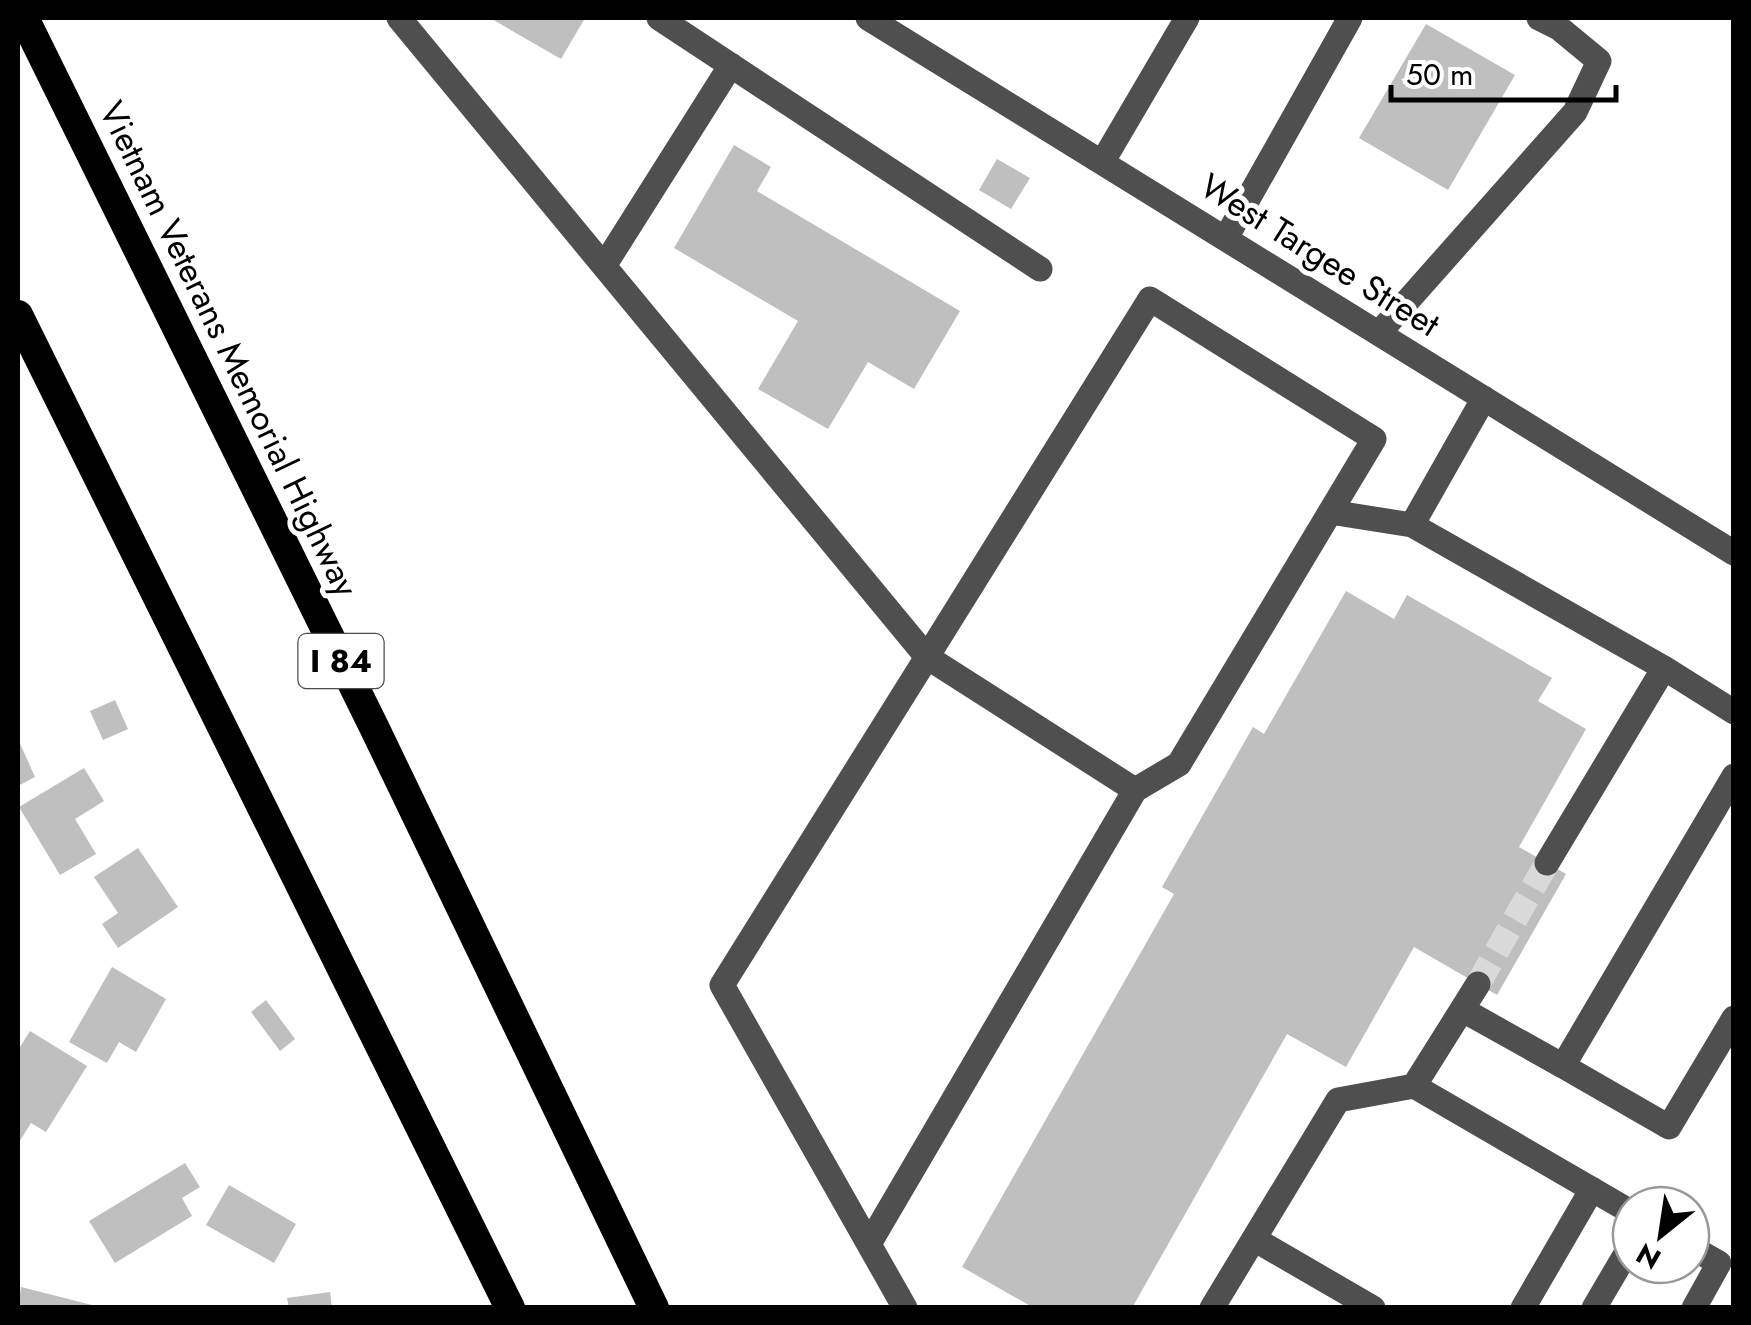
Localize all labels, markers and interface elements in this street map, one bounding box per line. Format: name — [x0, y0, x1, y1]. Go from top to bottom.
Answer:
scale bar — [1391, 40, 1616, 102]
text: 50 m — [1406, 53, 1473, 96]
street label: Vietnam Veterans Memorial Highway — [87, 93, 371, 606]
street label: West Targee Street — [1191, 161, 1450, 349]
road number: I 84 — [298, 634, 384, 688]
north arrow — [1611, 1185, 1711, 1285]
text: N — [1629, 1233, 1669, 1280]

